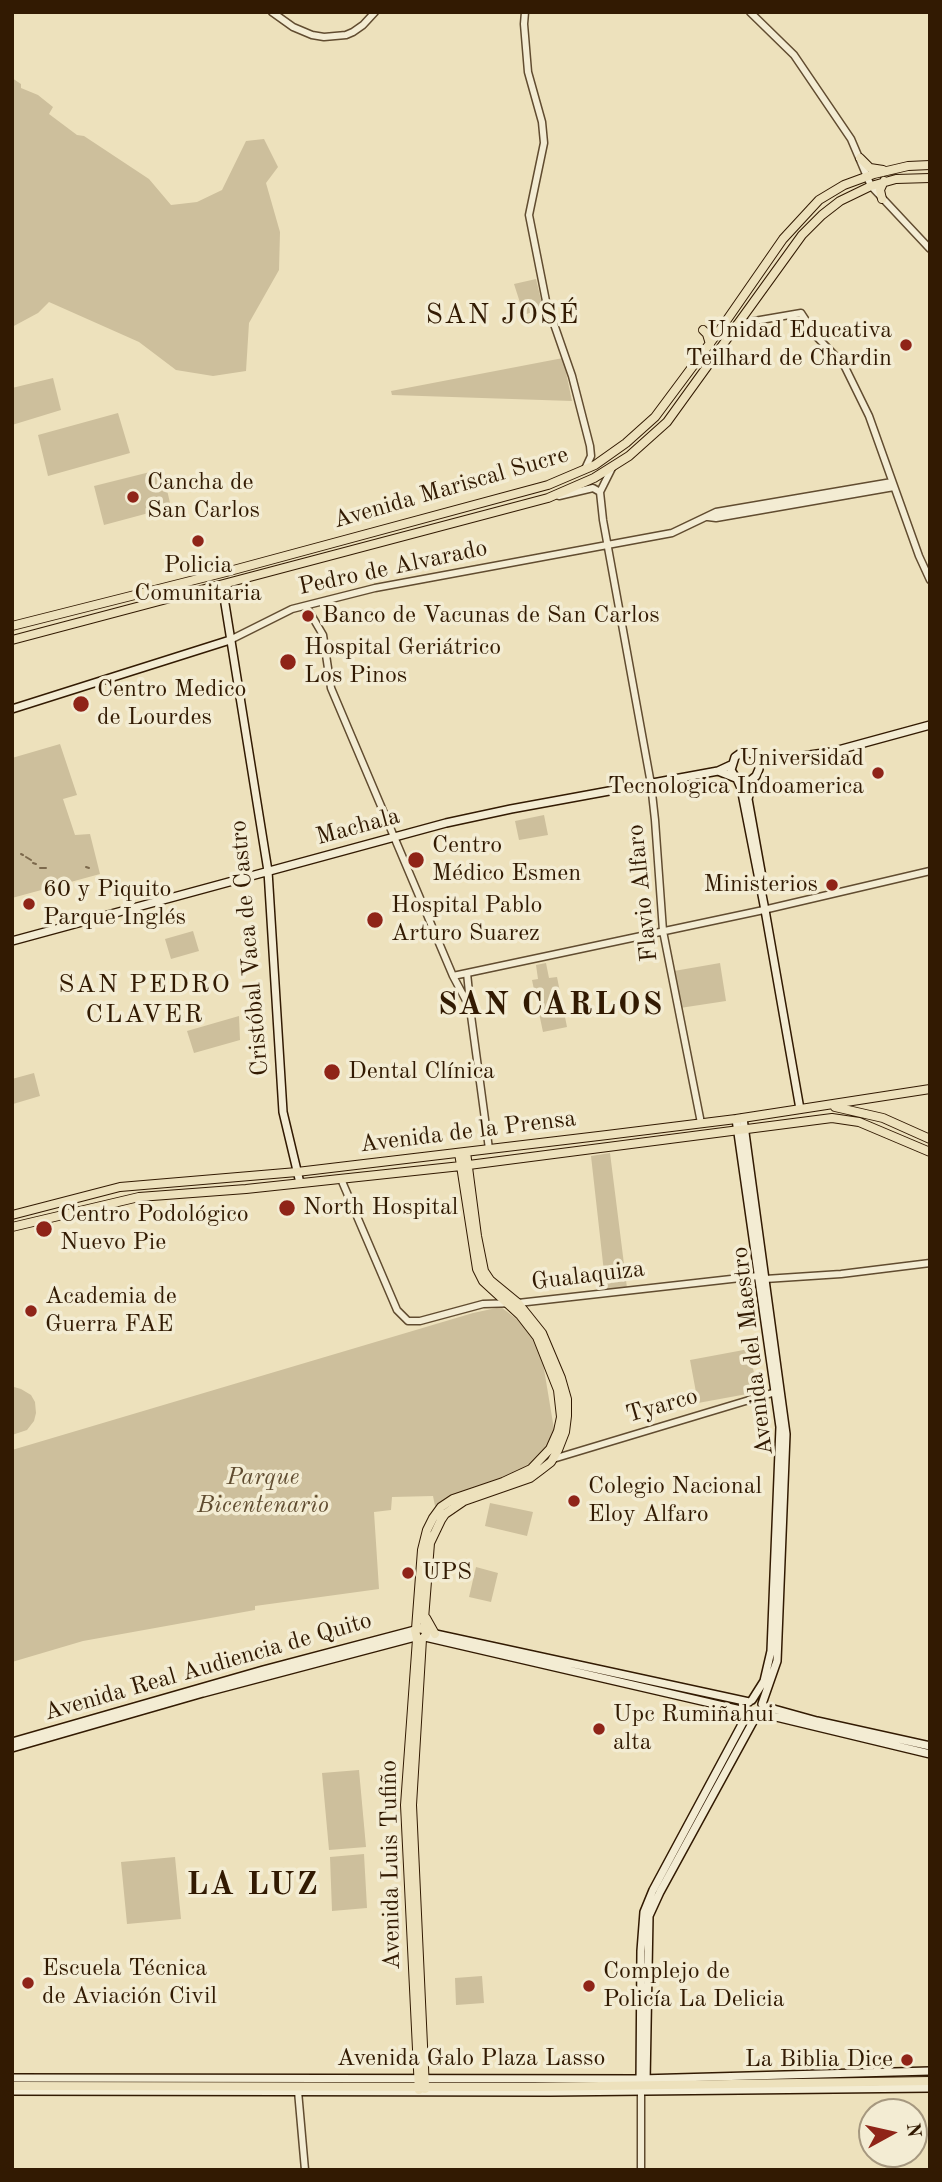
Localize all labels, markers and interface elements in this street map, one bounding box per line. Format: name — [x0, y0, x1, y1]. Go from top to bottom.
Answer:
district label: SAN JOSÉ — [427, 299, 579, 333]
place label: Unidad Educativa Teilhard de Chardin — [685, 317, 892, 373]
marker: Unidad Educativa Teilhard de Chardin — [898, 337, 914, 353]
street label: Avenida Mariscal Sucre — [330, 441, 572, 535]
place label: Cancha de San Carlos — [147, 469, 260, 525]
marker: Cancha de San Carlos — [125, 489, 141, 505]
marker: Policia Comunitaria — [190, 533, 206, 549]
street label: Pedro de Alvarado — [296, 534, 490, 602]
place label: Policia Comunitaria — [134, 552, 262, 608]
place label: Banco de Vacunas de San Carlos — [322, 602, 660, 630]
marker: Banco de Vacunas de San Carlos — [300, 608, 316, 624]
place label: Hospital Geriátrico Los Pinos — [304, 634, 501, 690]
marker: Hospital Geriátrico Los Pinos — [278, 652, 298, 672]
place label: Centro Medico de Lourdes — [97, 676, 246, 732]
marker: Centro Medico de Lourdes — [71, 694, 91, 714]
place label: Universidad Tecnologica Indoamerica — [608, 745, 864, 801]
marker: Universidad Tecnologica Indoamerica — [870, 765, 886, 781]
street label: Machala — [313, 802, 403, 852]
street label: Cristóbal Vaca de Castro — [224, 819, 276, 1077]
street label: Flavio Alfaro — [621, 823, 665, 963]
place label: Centro Médico Esmen — [432, 832, 581, 888]
marker: Centro Médico Esmen — [406, 850, 426, 870]
place label: Ministerios — [703, 871, 818, 899]
place label: 60 y Piquito Parque Inglés — [43, 876, 186, 932]
marker: Ministerios — [824, 877, 840, 893]
place label: Hospital Pablo Arturo Suarez — [391, 892, 542, 948]
marker: 60 y Piquito Parque Inglés — [21, 896, 37, 912]
marker: Hospital Pablo Arturo Suarez — [365, 910, 385, 930]
district label: SAN PEDRO CLAVER — [59, 969, 231, 1030]
district label: SAN CARLOS — [439, 987, 663, 1025]
place label: Dental Clínica — [348, 1058, 495, 1086]
marker: Dental Clínica — [322, 1062, 342, 1082]
street label: Avenida de la Prensa — [358, 1104, 578, 1160]
place label: North Hospital — [303, 1194, 458, 1222]
marker: North Hospital — [277, 1198, 297, 1218]
place label: Centro Podológico Nuevo Pie — [60, 1201, 249, 1257]
marker: Centro Podológico Nuevo Pie — [34, 1219, 54, 1239]
street label: Avenida del Maestro — [726, 1245, 780, 1457]
street label: Gualaquiza — [530, 1255, 646, 1297]
place label: Academia de Guerra FAE — [45, 1283, 177, 1339]
marker: Academia de Guerra FAE — [23, 1303, 39, 1319]
street label: Tyarco — [623, 1382, 701, 1430]
park label: Parque Bicentenario — [197, 1464, 329, 1520]
place label: Colegio Nacional Eloy Alfaro — [588, 1473, 762, 1529]
marker: Colegio Nacional Eloy Alfaro — [566, 1493, 582, 1509]
place label: UPS — [422, 1559, 472, 1587]
marker: UPS — [400, 1565, 416, 1581]
street label: Avenida Real Audiencia de Quito — [41, 1606, 375, 1728]
place label: Upc Rumiñahui alta — [613, 1701, 774, 1757]
marker: Upc Rumiñahui alta — [591, 1721, 607, 1737]
street label: Avenida Luis Tufiño — [375, 1760, 407, 1970]
district label: LA LUZ — [187, 1867, 319, 1905]
place label: Escuela Técnica de Aviación Civil — [42, 1955, 217, 2011]
place label: Complejo de Policía La Delicia — [603, 1958, 785, 2014]
marker: Escuela Técnica de Aviación Civil — [20, 1975, 36, 1991]
marker: Complejo de Policía La Delicia — [581, 1978, 597, 1994]
street label: Avenida Galo Plaza Lasso — [337, 2045, 605, 2073]
place label: La Biblia Dice — [745, 2046, 893, 2074]
marker: La Biblia Dice — [899, 2052, 915, 2068]
north arrow — [858, 2098, 928, 2168]
text: N — [902, 2122, 923, 2139]

